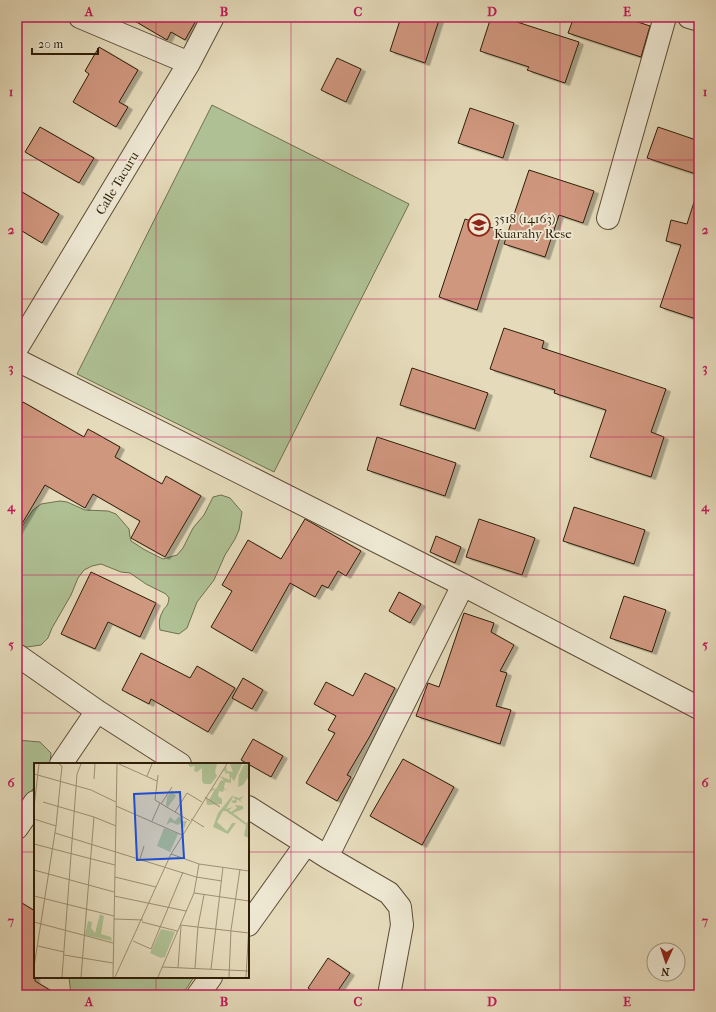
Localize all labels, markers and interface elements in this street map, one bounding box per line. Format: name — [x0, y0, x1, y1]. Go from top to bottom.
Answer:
text: A — [84, 4, 94, 19]
text: B — [220, 4, 229, 19]
text: C — [354, 4, 363, 19]
text: D — [487, 4, 497, 19]
text: E — [623, 4, 631, 19]
scale bar — [32, 30, 98, 56]
text: 20 m — [38, 37, 63, 51]
text: 1 — [9, 84, 14, 99]
text: 1 — [703, 84, 708, 99]
street label: Calle Tacuru — [92, 148, 142, 217]
place label: 3518 (14163) Kuarahy Rese — [494, 211, 572, 241]
school or university icon: 3518 (14163) Kuarahy Rese — [466, 212, 492, 238]
text: 2 — [8, 222, 15, 237]
text: 2 — [702, 222, 709, 237]
text: 3 — [8, 360, 14, 376]
text: 3 — [702, 360, 708, 376]
text: 4 — [6, 499, 16, 515]
text: 4 — [700, 499, 710, 515]
text: 5 — [8, 637, 14, 652]
text: 5 — [702, 637, 708, 652]
inset map — [34, 763, 249, 978]
text: 6 — [7, 775, 15, 790]
text: 6 — [701, 775, 709, 790]
text: 7 — [7, 913, 15, 928]
text: 7 — [701, 913, 709, 928]
north arrow — [646, 942, 686, 982]
text: N — [660, 965, 670, 978]
text: A — [84, 994, 94, 1009]
text: B — [220, 994, 229, 1009]
text: C — [354, 994, 363, 1009]
text: D — [487, 994, 497, 1009]
text: E — [623, 994, 631, 1009]

